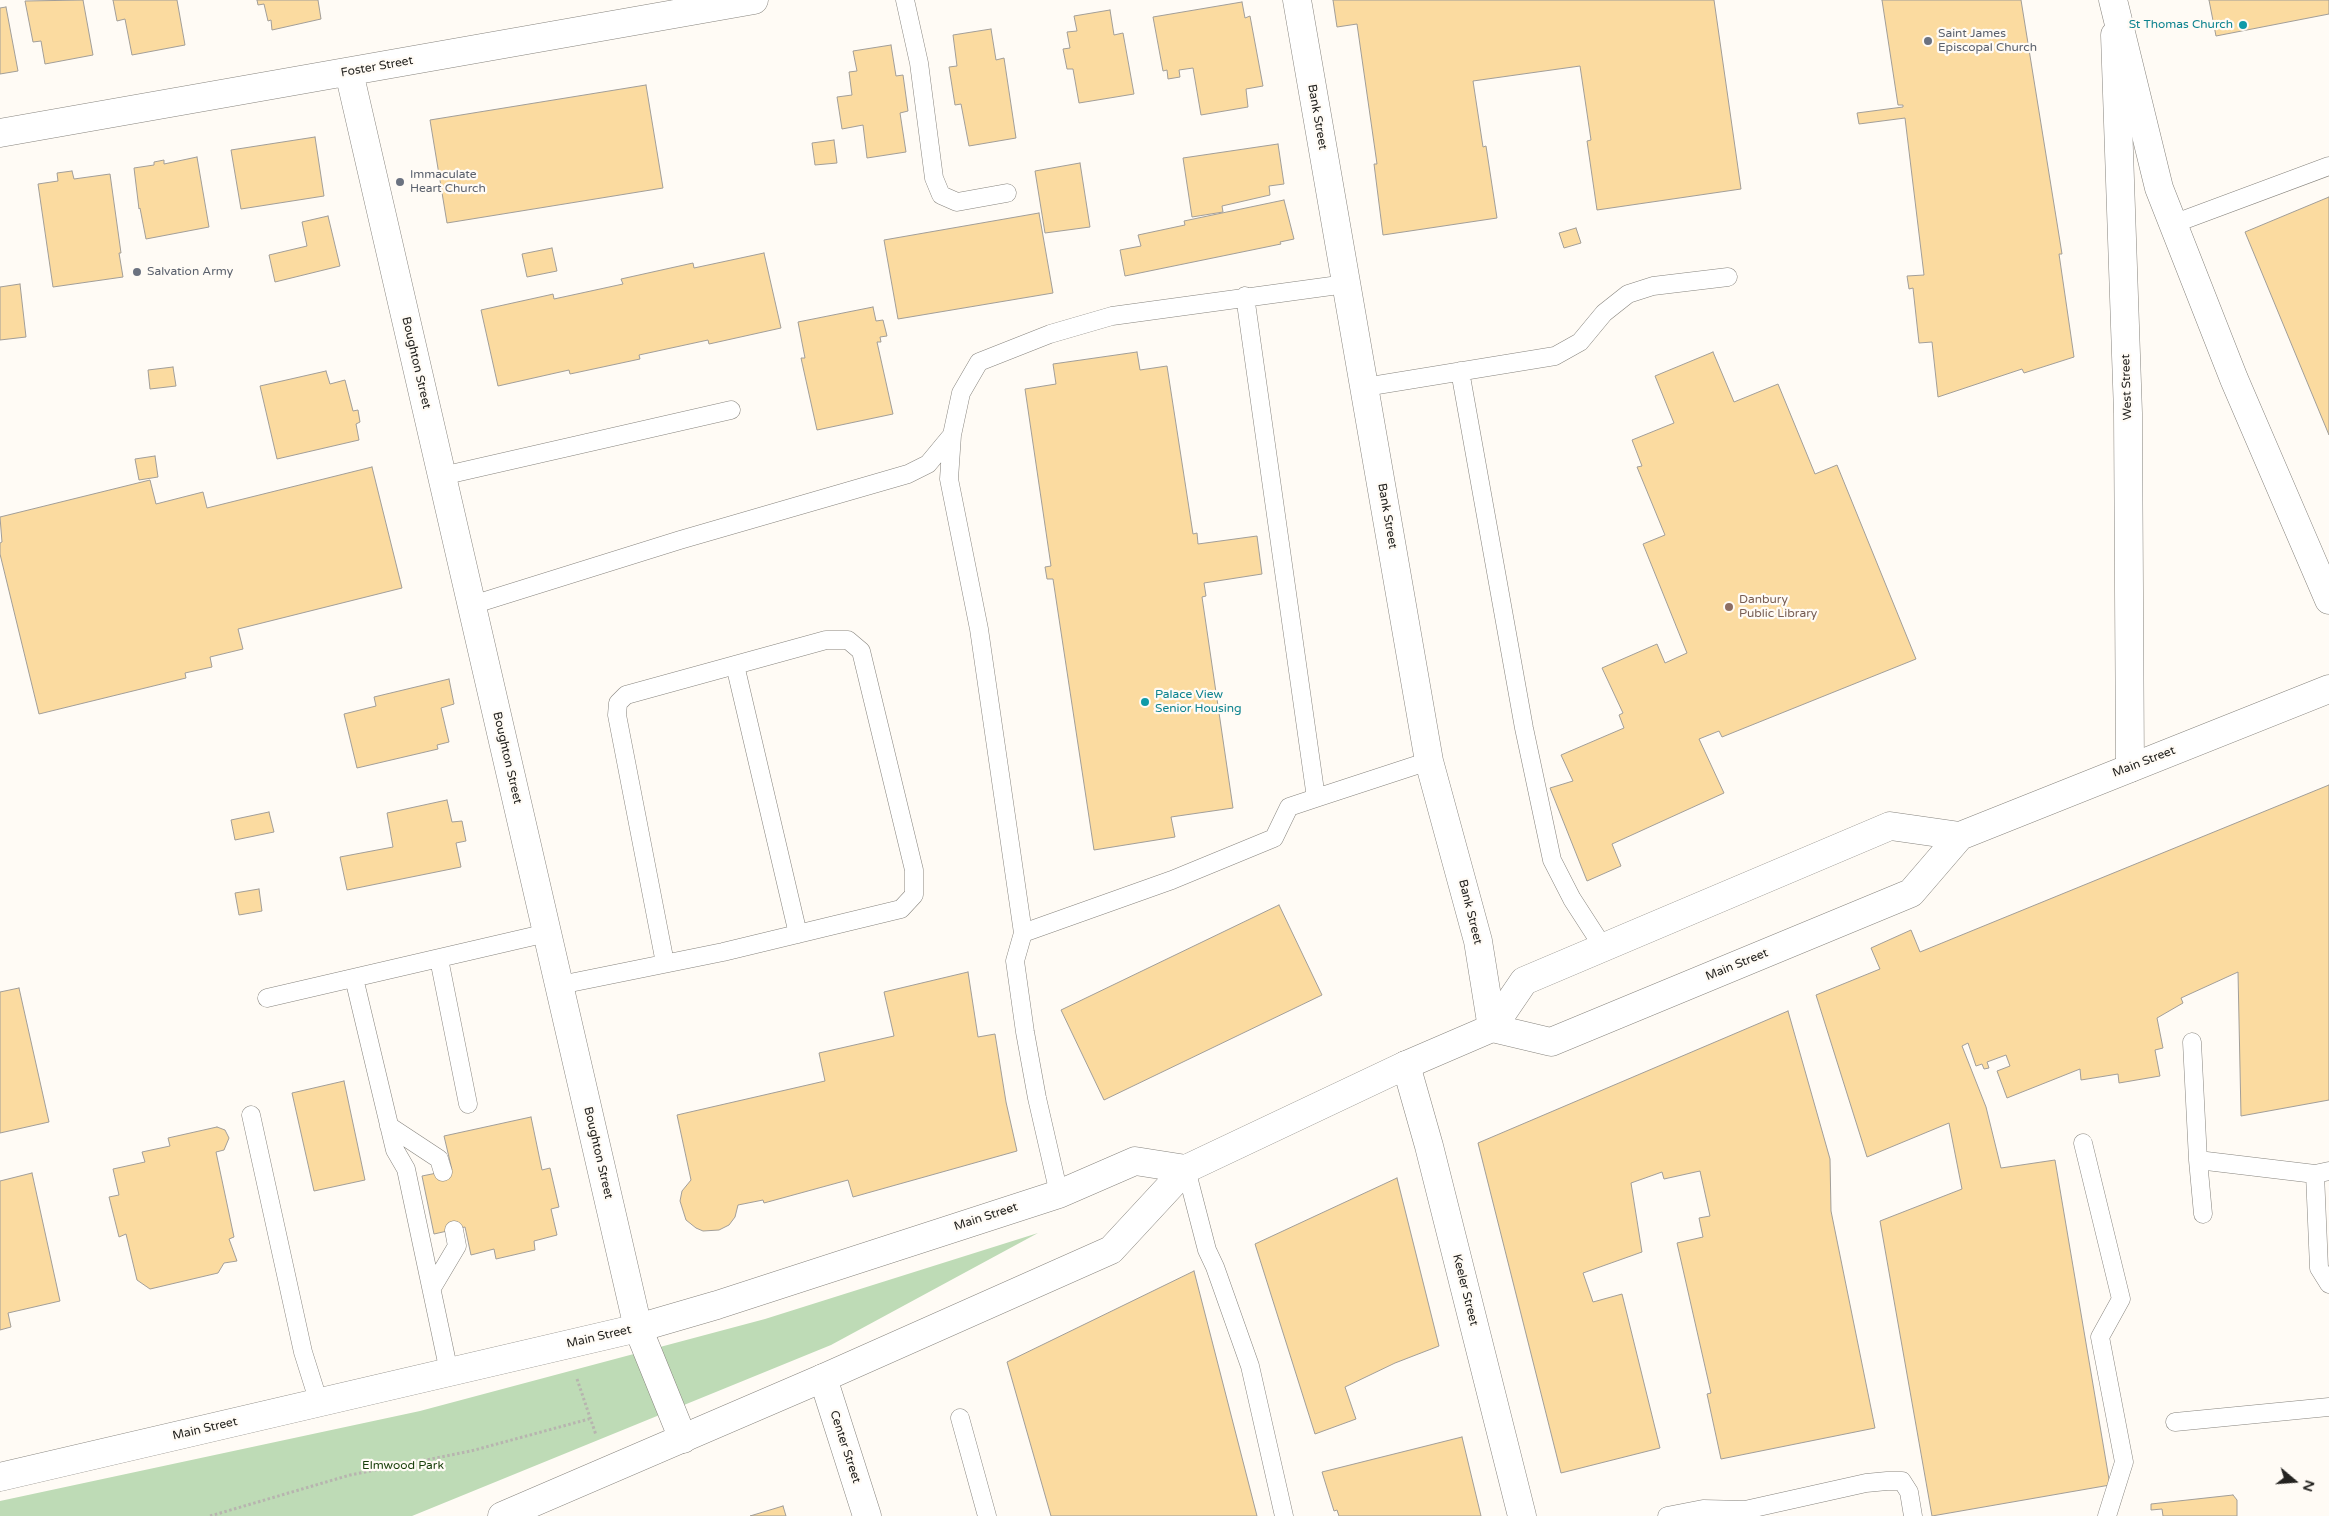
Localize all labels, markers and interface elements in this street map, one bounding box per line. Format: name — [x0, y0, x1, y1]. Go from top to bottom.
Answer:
place label: St Thomas Church — [2129, 18, 2233, 32]
marker: St Thomas Church — [2237, 19, 2249, 31]
place label: Saint James Episcopal Church — [1938, 27, 2037, 55]
marker: Saint James Episcopal Church — [1922, 35, 1934, 47]
street label: Foster Street — [340, 54, 414, 80]
street label: Bank Street — [1304, 83, 1330, 151]
place label: Immaculate Heart Church — [410, 168, 486, 196]
marker: Immaculate Heart Church — [394, 176, 406, 188]
place label: Salvation Army — [147, 265, 233, 279]
marker: Salvation Army — [131, 266, 143, 278]
street label: Boughton Street — [398, 316, 434, 410]
street label: West Street — [2119, 354, 2135, 420]
street label: Bank Street — [1374, 482, 1400, 550]
place label: Danbury Public Library — [1739, 593, 1817, 621]
marker: Danbury Public Library — [1723, 601, 1735, 613]
place label: Palace View Senior Housing — [1155, 688, 1242, 716]
marker: Palace View Senior Housing — [1139, 696, 1151, 708]
street label: Boughton Street — [489, 711, 525, 805]
street label: Main Street — [2111, 743, 2177, 781]
street label: Bank Street — [1455, 878, 1485, 946]
street label: Main Street — [1704, 946, 1770, 984]
street label: Boughton Street — [580, 1106, 616, 1200]
street label: Main Street — [952, 1200, 1020, 1234]
street label: Keeler Street — [1449, 1253, 1481, 1327]
street label: Main Street — [565, 1323, 633, 1351]
street label: Center Street — [827, 1409, 863, 1485]
street label: Main Street — [171, 1415, 239, 1443]
north arrow — [2269, 1456, 2319, 1506]
park label: Elmwood Park — [362, 1459, 444, 1473]
text: N — [2299, 1478, 2319, 1494]

